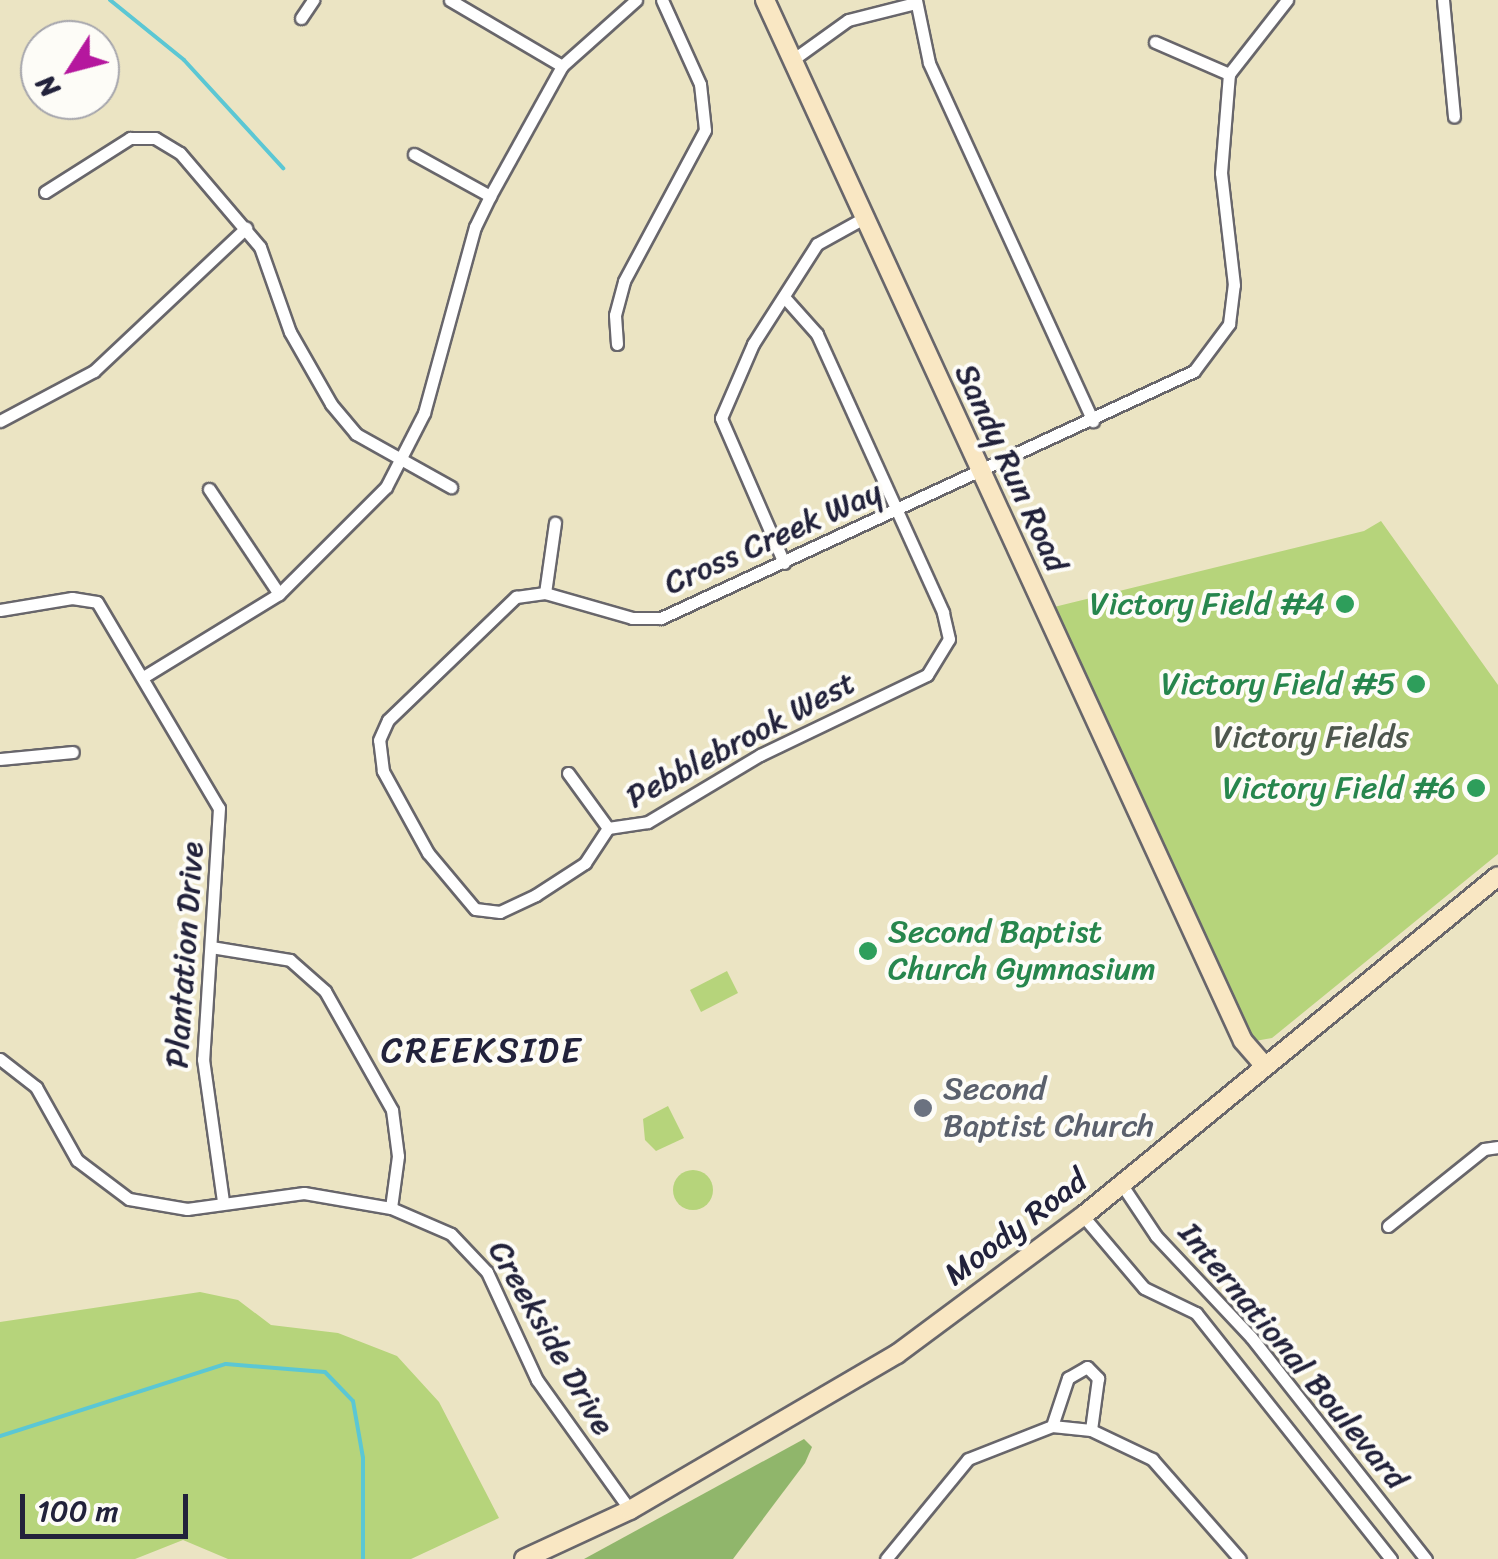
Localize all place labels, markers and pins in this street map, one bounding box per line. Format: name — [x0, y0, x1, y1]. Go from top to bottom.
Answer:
place label: Victory Field #4 — [1090, 585, 1325, 623]
marker: Victory Field #4 — [1334, 593, 1356, 615]
place label: Victory Field #5 — [1161, 665, 1396, 703]
marker: Victory Field #5 — [1405, 673, 1427, 695]
place label: Victory Field #6 — [1223, 769, 1456, 807]
marker: Victory Field #6 — [1465, 777, 1487, 799]
place label: Second Baptist Church Gymnasium — [888, 914, 1156, 989]
marker: Second Baptist Church Gymnasium — [857, 940, 879, 962]
place label: Second Baptist Church — [943, 1071, 1154, 1146]
marker: Second Baptist Church — [912, 1097, 934, 1119]

